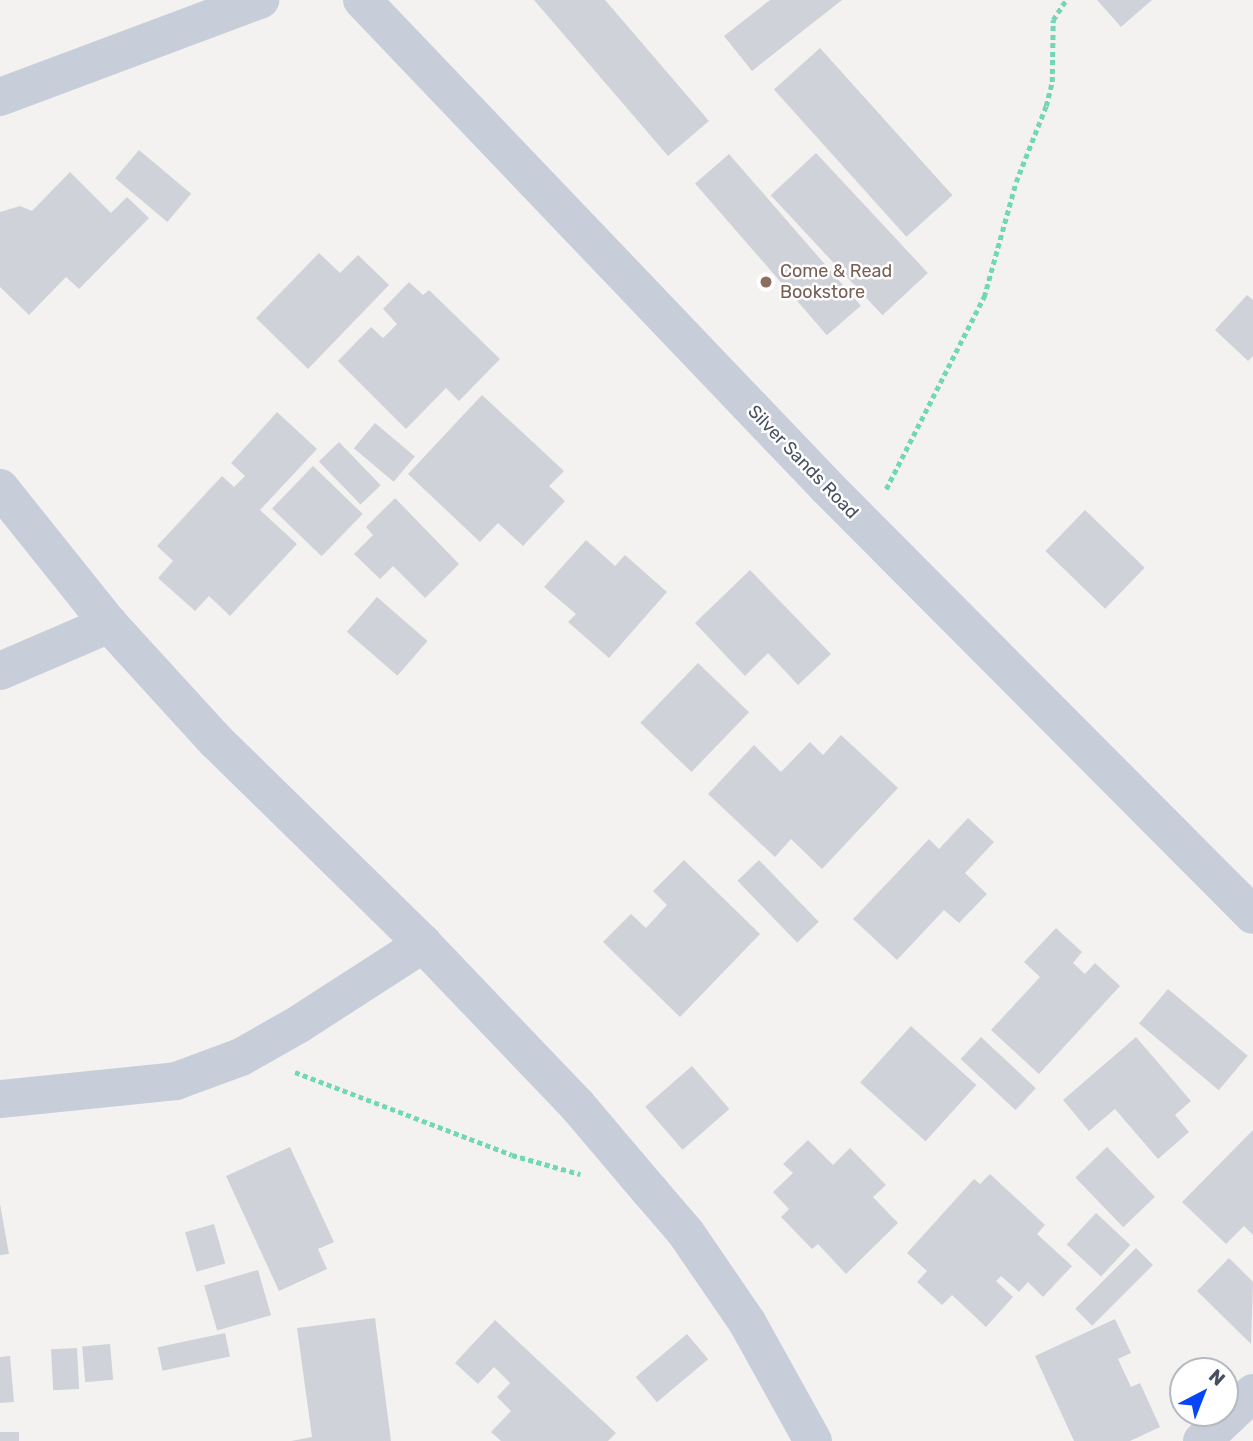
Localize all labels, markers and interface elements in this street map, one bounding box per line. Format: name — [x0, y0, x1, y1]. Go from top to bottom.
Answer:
place label: Come & Read Bookstore — [780, 261, 892, 304]
marker: Come & Read Bookstore — [758, 274, 774, 290]
street label: Silver Sands Road — [743, 401, 863, 523]
north arrow — [1169, 1357, 1239, 1427]
text: N — [1204, 1364, 1230, 1391]

